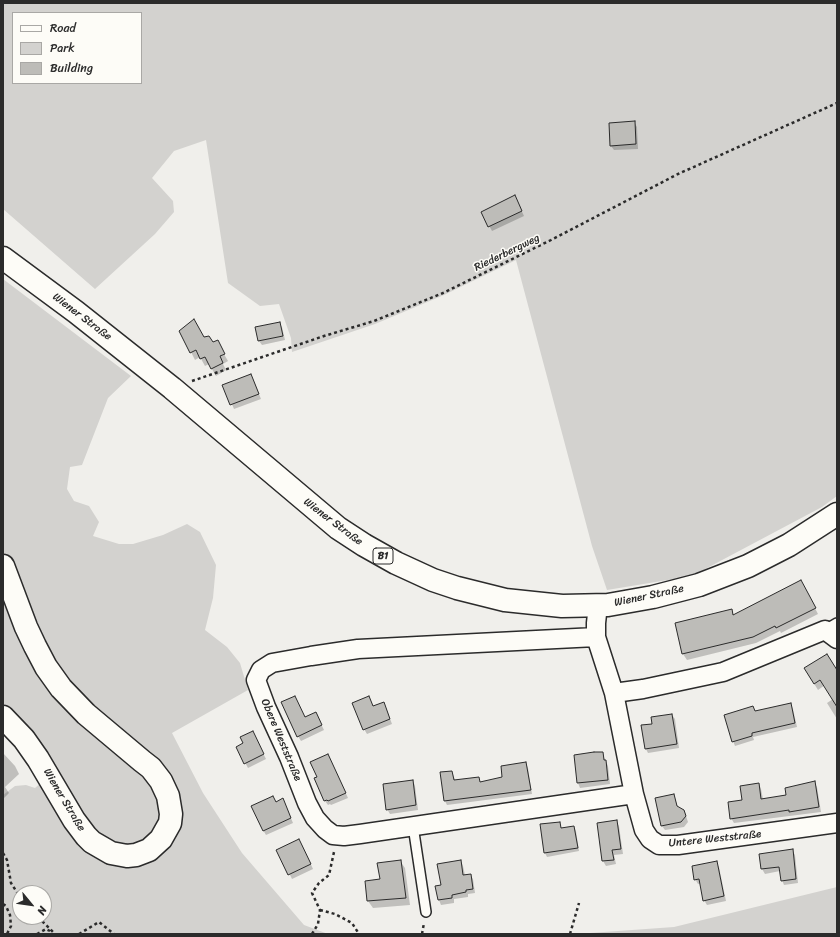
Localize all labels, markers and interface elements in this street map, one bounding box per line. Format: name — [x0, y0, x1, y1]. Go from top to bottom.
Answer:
legend — [12, 12, 142, 84]
text: Road — [50, 17, 76, 39]
text: Park — [50, 37, 75, 59]
text: Building — [50, 57, 93, 79]
street label: Riederbergweg — [472, 231, 542, 275]
street label: Wiener Straße — [50, 290, 114, 344]
street label: Wiener Straße — [301, 495, 365, 549]
road number: B1 — [373, 548, 393, 564]
street label: Wiener Straße — [613, 582, 685, 610]
street label: Obere Weststraße — [258, 697, 304, 783]
street label: Wiener Straße — [40, 766, 88, 834]
street label: Untere Weststraße — [668, 828, 762, 850]
north arrow — [12, 885, 52, 925]
text: N — [32, 903, 52, 919]

